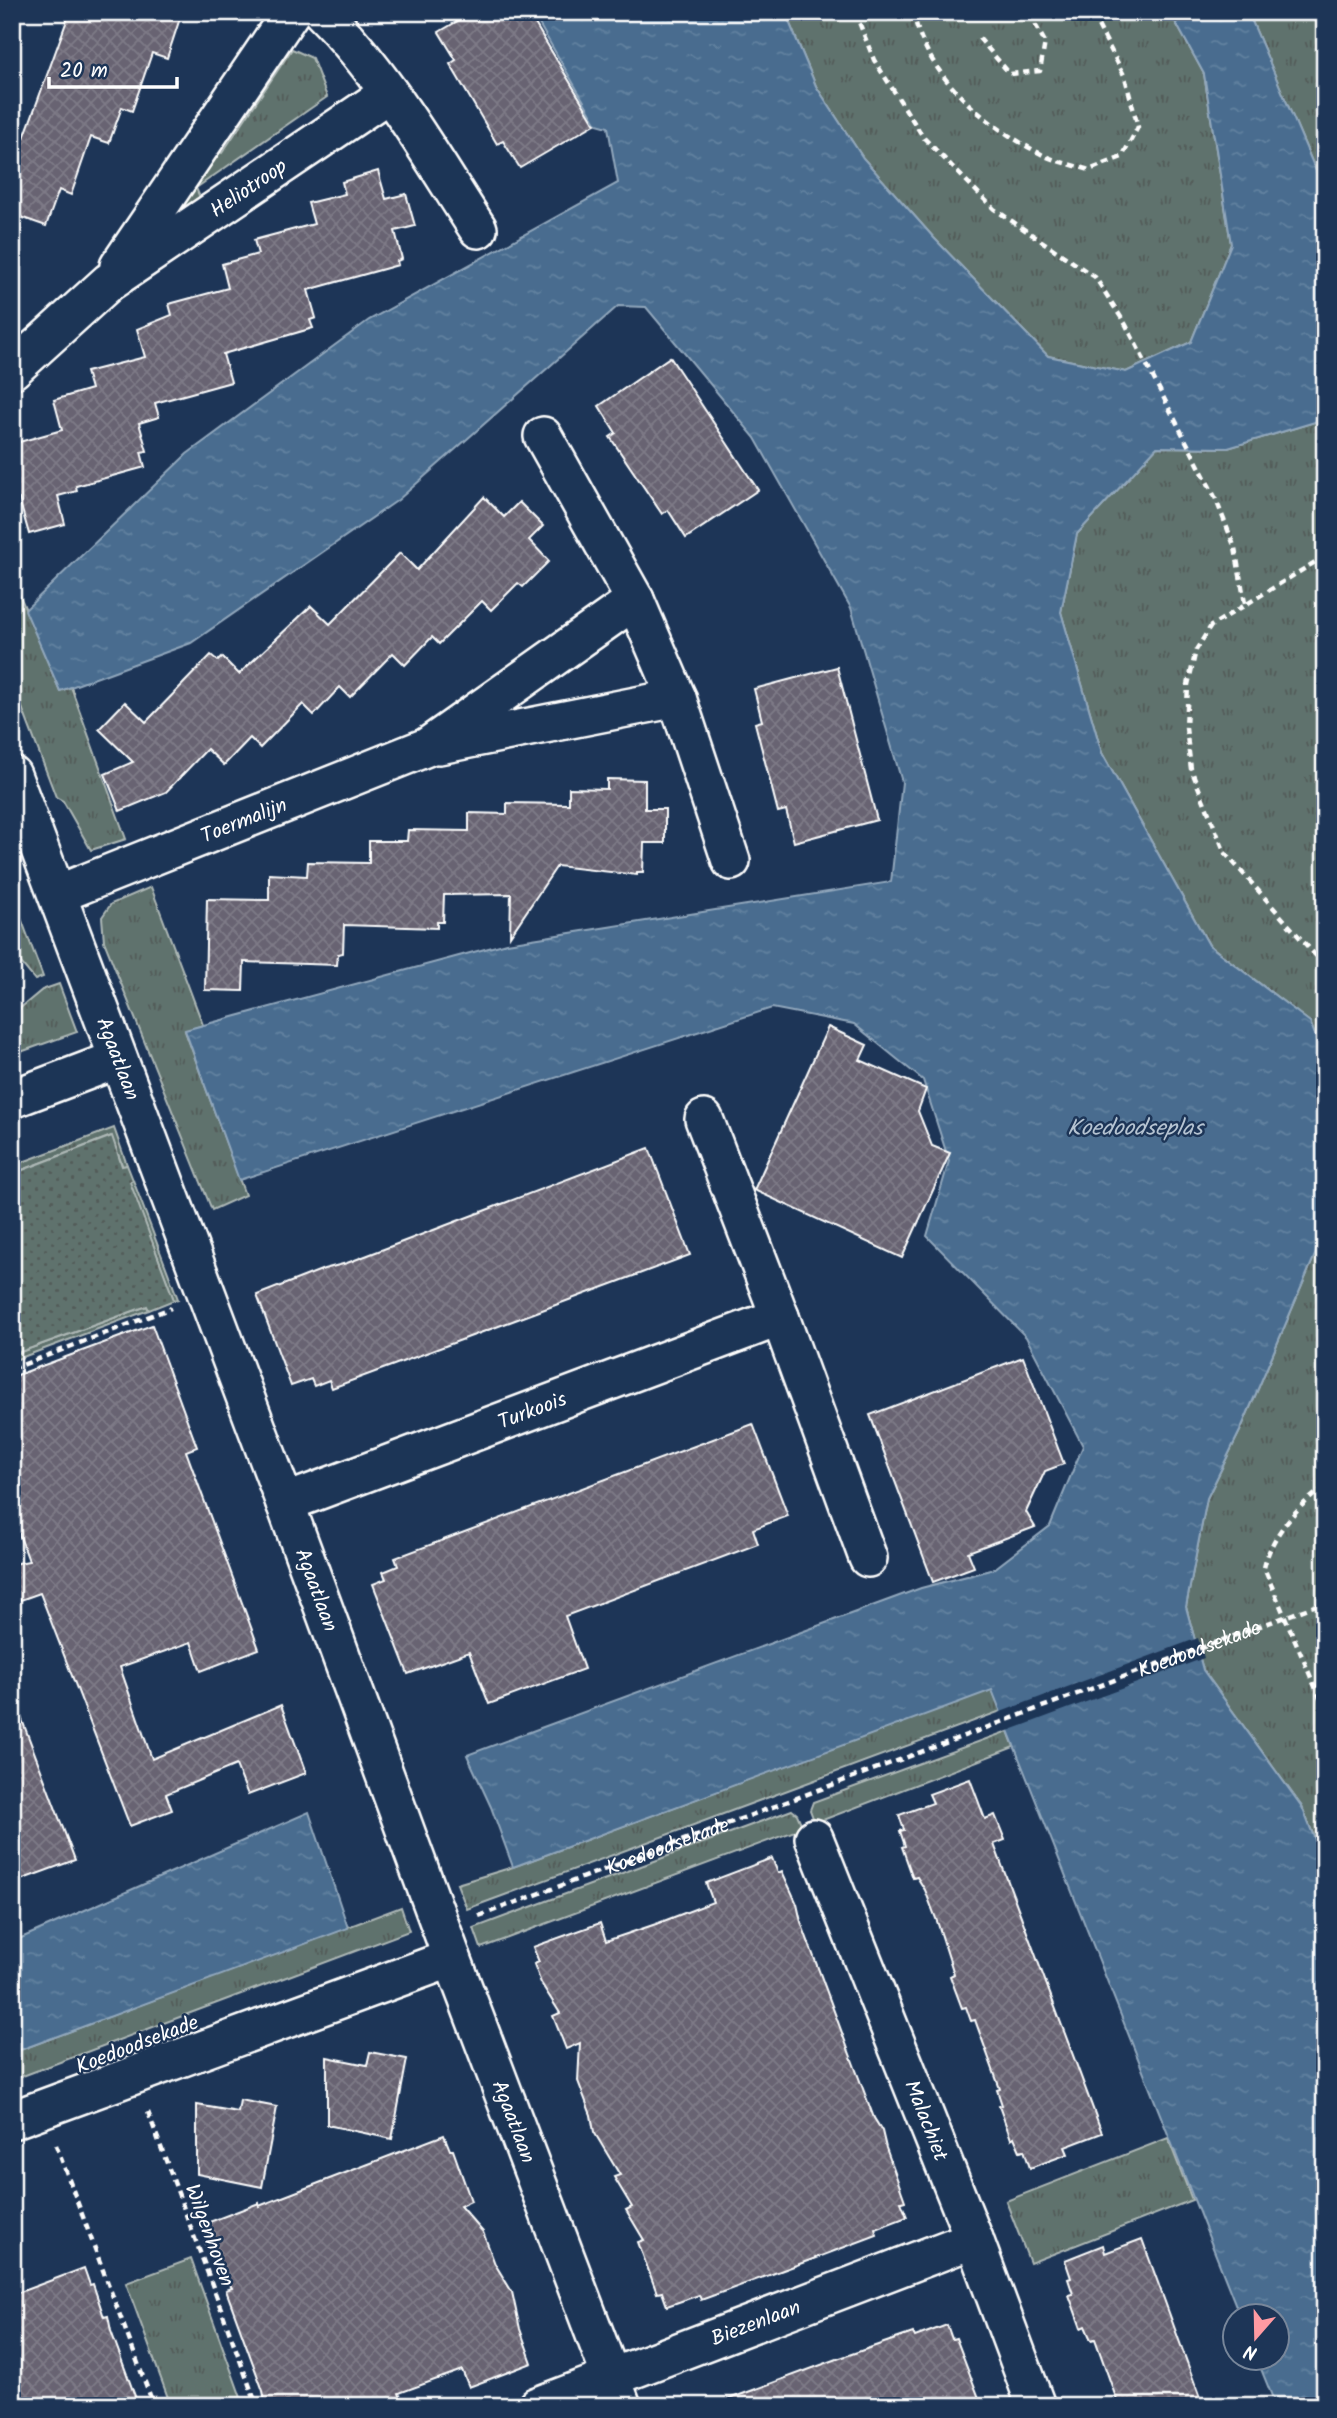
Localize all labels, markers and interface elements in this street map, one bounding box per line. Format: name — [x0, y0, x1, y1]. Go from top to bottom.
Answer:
scale bar — [49, 46, 177, 90]
text: 20 m — [60, 55, 108, 88]
street label: Heliotroop — [204, 151, 295, 227]
street label: Toermalijn — [196, 789, 292, 853]
street label: Agaatlaan — [86, 1013, 148, 1106]
water label: Koedoodseplas — [1067, 1111, 1205, 1147]
street label: Turkoois — [494, 1384, 572, 1440]
street label: Agaatlaan — [285, 1544, 346, 1637]
street label: Koedoodsekade — [1133, 1612, 1266, 1688]
street label: Koedoodsekade — [602, 1809, 735, 1885]
street label: Koedoodsekade — [71, 2007, 204, 2084]
street label: Malachiet — [894, 2075, 957, 2167]
street label: Agaatlaan — [482, 2076, 543, 2168]
street label: Wilgenhoven — [175, 2179, 242, 2292]
street label: Biezenlaan — [706, 2292, 806, 2356]
north arrow — [1222, 2302, 1292, 2372]
text: N — [1240, 2335, 1262, 2367]

